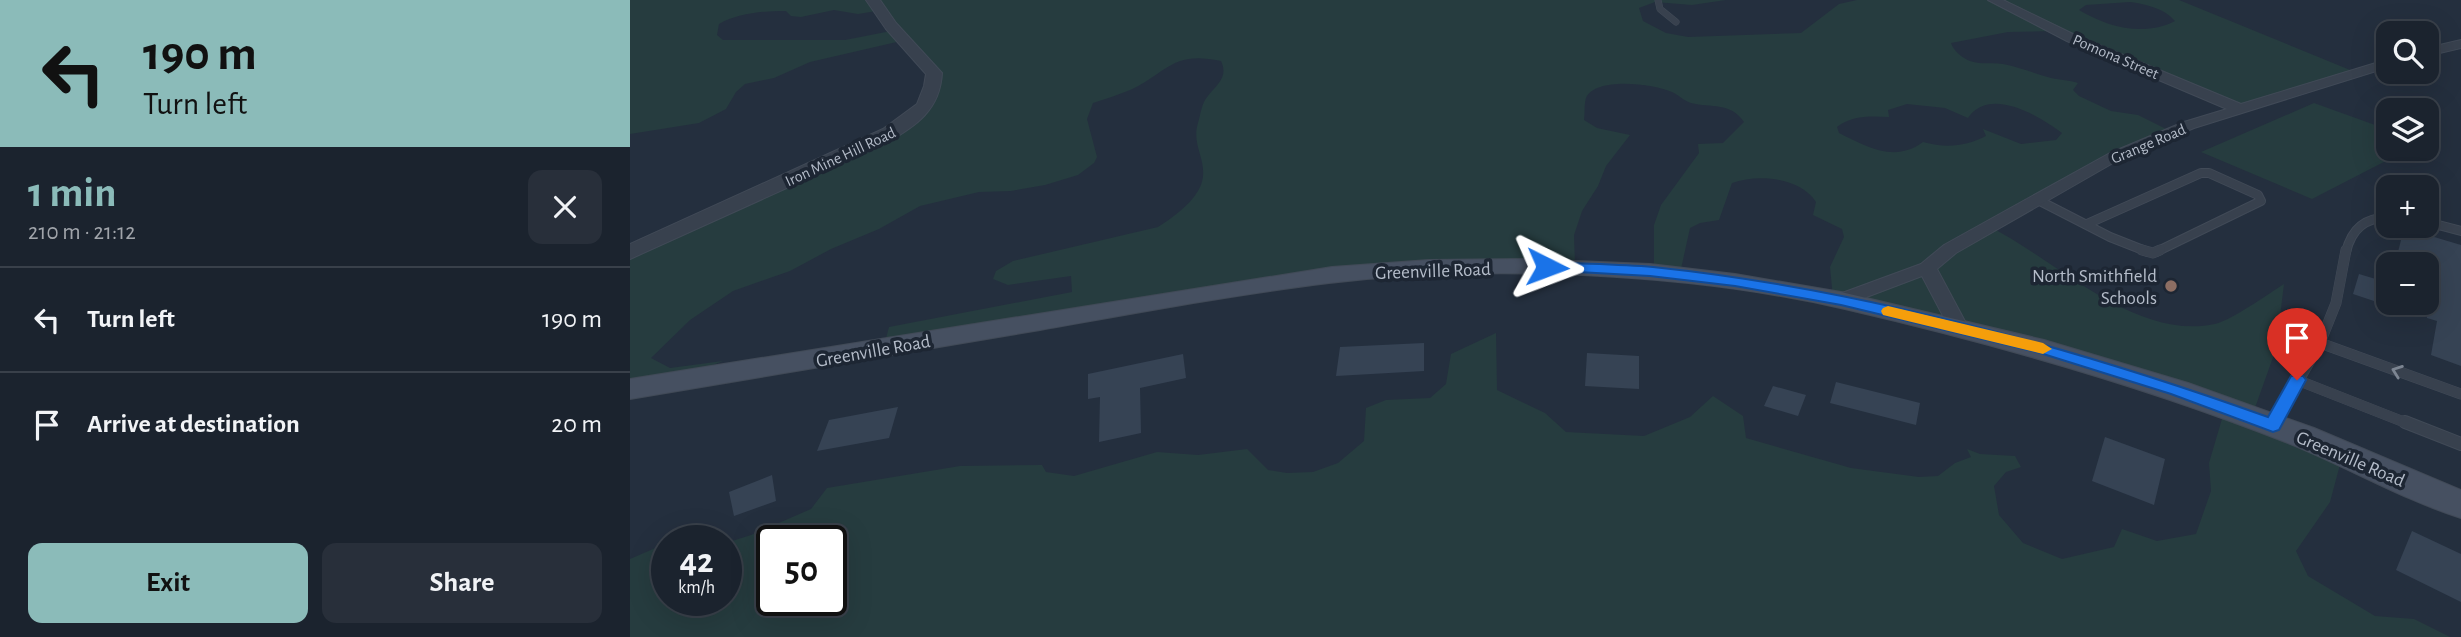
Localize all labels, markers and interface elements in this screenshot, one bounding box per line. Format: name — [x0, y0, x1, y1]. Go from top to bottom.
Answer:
map controls — [2376, 21, 2439, 315]
button: search — [2376, 21, 2439, 84]
icon: left — [28, 28, 119, 119]
text: 190 m — [143, 30, 257, 79]
street label: Pomona Street — [2070, 32, 2161, 82]
text: Turn left — [143, 88, 247, 120]
button: layers — [2376, 98, 2439, 161]
street label: Grange Road — [2109, 121, 2188, 167]
street label: Iron Mine Hill Road — [783, 124, 898, 189]
button: close — [528, 170, 602, 244]
text: 1 min — [28, 172, 117, 214]
button: + — [2376, 175, 2439, 238]
text: 210 m · 21:12 — [28, 221, 136, 244]
position arrow — [1510, 230, 1584, 304]
button: − — [2376, 252, 2439, 315]
street label: Greenville Road — [1375, 260, 1491, 283]
place label: North Smithfield Schools — [2032, 267, 2157, 308]
marker: North Smithfield Schools — [2163, 278, 2179, 294]
icon: left — [28, 301, 66, 339]
text: Turn left — [87, 306, 175, 332]
text: 190 m — [542, 306, 602, 332]
pin — [2267, 308, 2327, 380]
icon: arrive — [2278, 319, 2316, 357]
street label: Greenville Road — [815, 332, 932, 371]
one-way arrow — [2391, 365, 2403, 379]
icon: arrive — [28, 406, 66, 444]
text: Arrive at destination — [87, 411, 300, 437]
text: 20 m — [551, 411, 602, 437]
street label: Greenville Road — [2293, 428, 2408, 491]
speed limit sign: 50 — [756, 525, 847, 616]
button: Exit — [28, 543, 308, 623]
button: Share — [322, 543, 602, 623]
text: 42 — [679, 544, 714, 579]
text: km/h — [678, 579, 715, 597]

